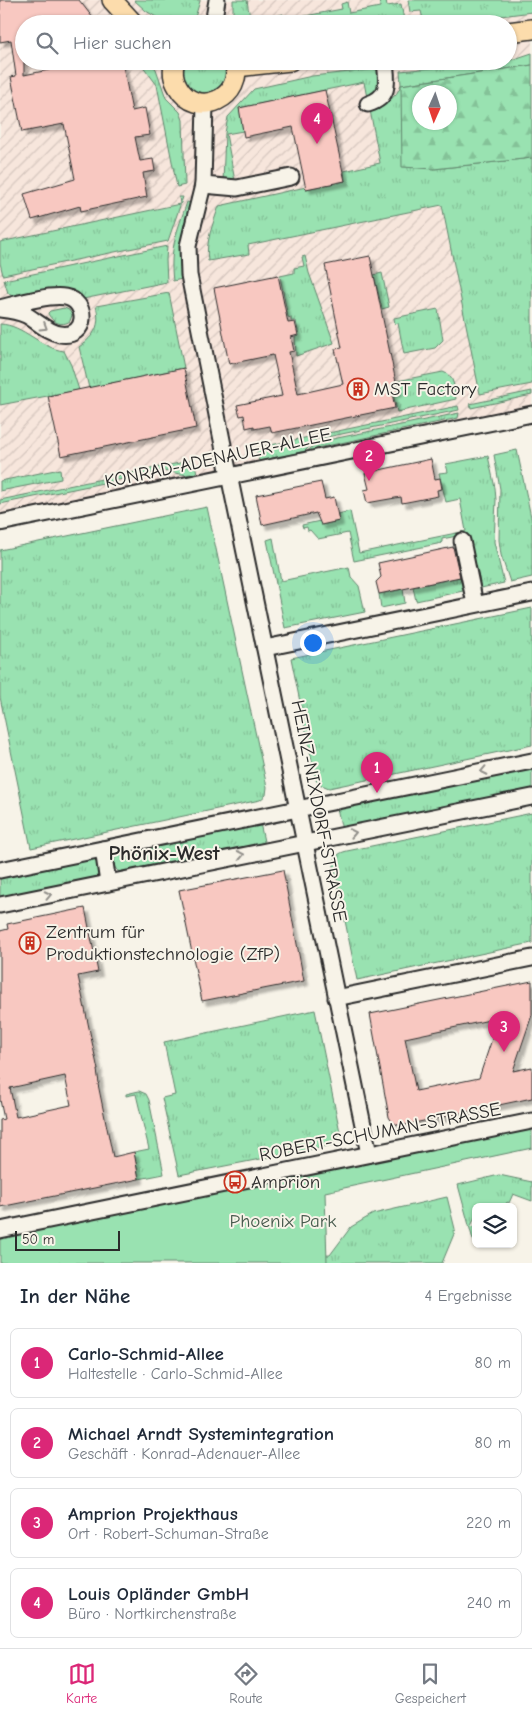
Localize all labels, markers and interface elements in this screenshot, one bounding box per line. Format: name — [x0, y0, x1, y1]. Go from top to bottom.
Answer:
search box — [15, 15, 517, 70]
icon: search — [33, 29, 61, 57]
text: Hier suchen — [73, 32, 171, 54]
north arrow — [412, 85, 457, 130]
pin: 4 — [301, 103, 333, 144]
one-way arrow — [39, 321, 48, 330]
building icon: MST Factory — [346, 377, 370, 401]
place label: MST Factory — [374, 378, 477, 400]
street label: KONRAD-ADENAUER-ALLEE — [103, 423, 333, 493]
pin: 2 — [353, 440, 385, 481]
your location — [300, 630, 326, 656]
street label: HEINZ-NIXDORF-STRASSE — [287, 698, 351, 924]
pin: 1 — [361, 752, 393, 793]
one-way arrow — [480, 765, 489, 776]
one-way arrow — [348, 828, 357, 838]
district label: Phönix-West — [108, 841, 221, 865]
one-way arrow — [237, 851, 246, 861]
one-way arrow — [43, 891, 52, 901]
place label: Zentrum für Produktionstechnologie (ZfP) — [46, 921, 280, 965]
building icon: Zentrum für Produktionstechnologie (ZfP) — [18, 931, 42, 955]
pin: 3 — [488, 1011, 520, 1052]
street label: ROBERT-SCHUMAN-STRASSE — [257, 1098, 503, 1166]
bus stop icon: Amprion — [223, 1170, 247, 1194]
place label: Amprion — [251, 1171, 320, 1193]
map controls — [472, 1203, 517, 1248]
button: layers — [472, 1203, 517, 1248]
park label: Phoenix Park — [230, 1210, 337, 1232]
scale bar — [15, 1228, 120, 1251]
text: 50 m — [22, 1231, 54, 1248]
text: In der Nähe — [20, 1284, 130, 1308]
text: 4 Ergebnisse — [425, 1287, 512, 1305]
text: Carlo-Schmid-Allee — [68, 1343, 224, 1365]
text: 1 — [34, 1354, 40, 1372]
text: 80 m — [474, 1354, 511, 1372]
text: Haltestelle · Carlo-Schmid-Allee — [68, 1365, 283, 1383]
text: Michael Arndt Systemintegration — [68, 1423, 334, 1445]
text: 2 — [33, 1434, 41, 1452]
text: 80 m — [474, 1434, 511, 1452]
text: Geschäft · Konrad-Adenauer-Allee — [68, 1445, 300, 1463]
text: Amprion Projekthaus — [68, 1503, 238, 1525]
text: 3 — [33, 1514, 41, 1532]
text: 220 m — [466, 1514, 511, 1532]
text: Ort · Robert-Schuman-Straße — [68, 1525, 269, 1543]
text: Louis Opländer GmbH — [68, 1583, 249, 1605]
text: 4 — [33, 1594, 41, 1612]
text: 240 m — [467, 1594, 511, 1612]
text: Büro · Nortkirchenstraße — [68, 1605, 236, 1623]
tab: Karte — [66, 1660, 97, 1707]
tab: Route — [229, 1660, 263, 1707]
tab: Gespeichert — [395, 1660, 466, 1707]

